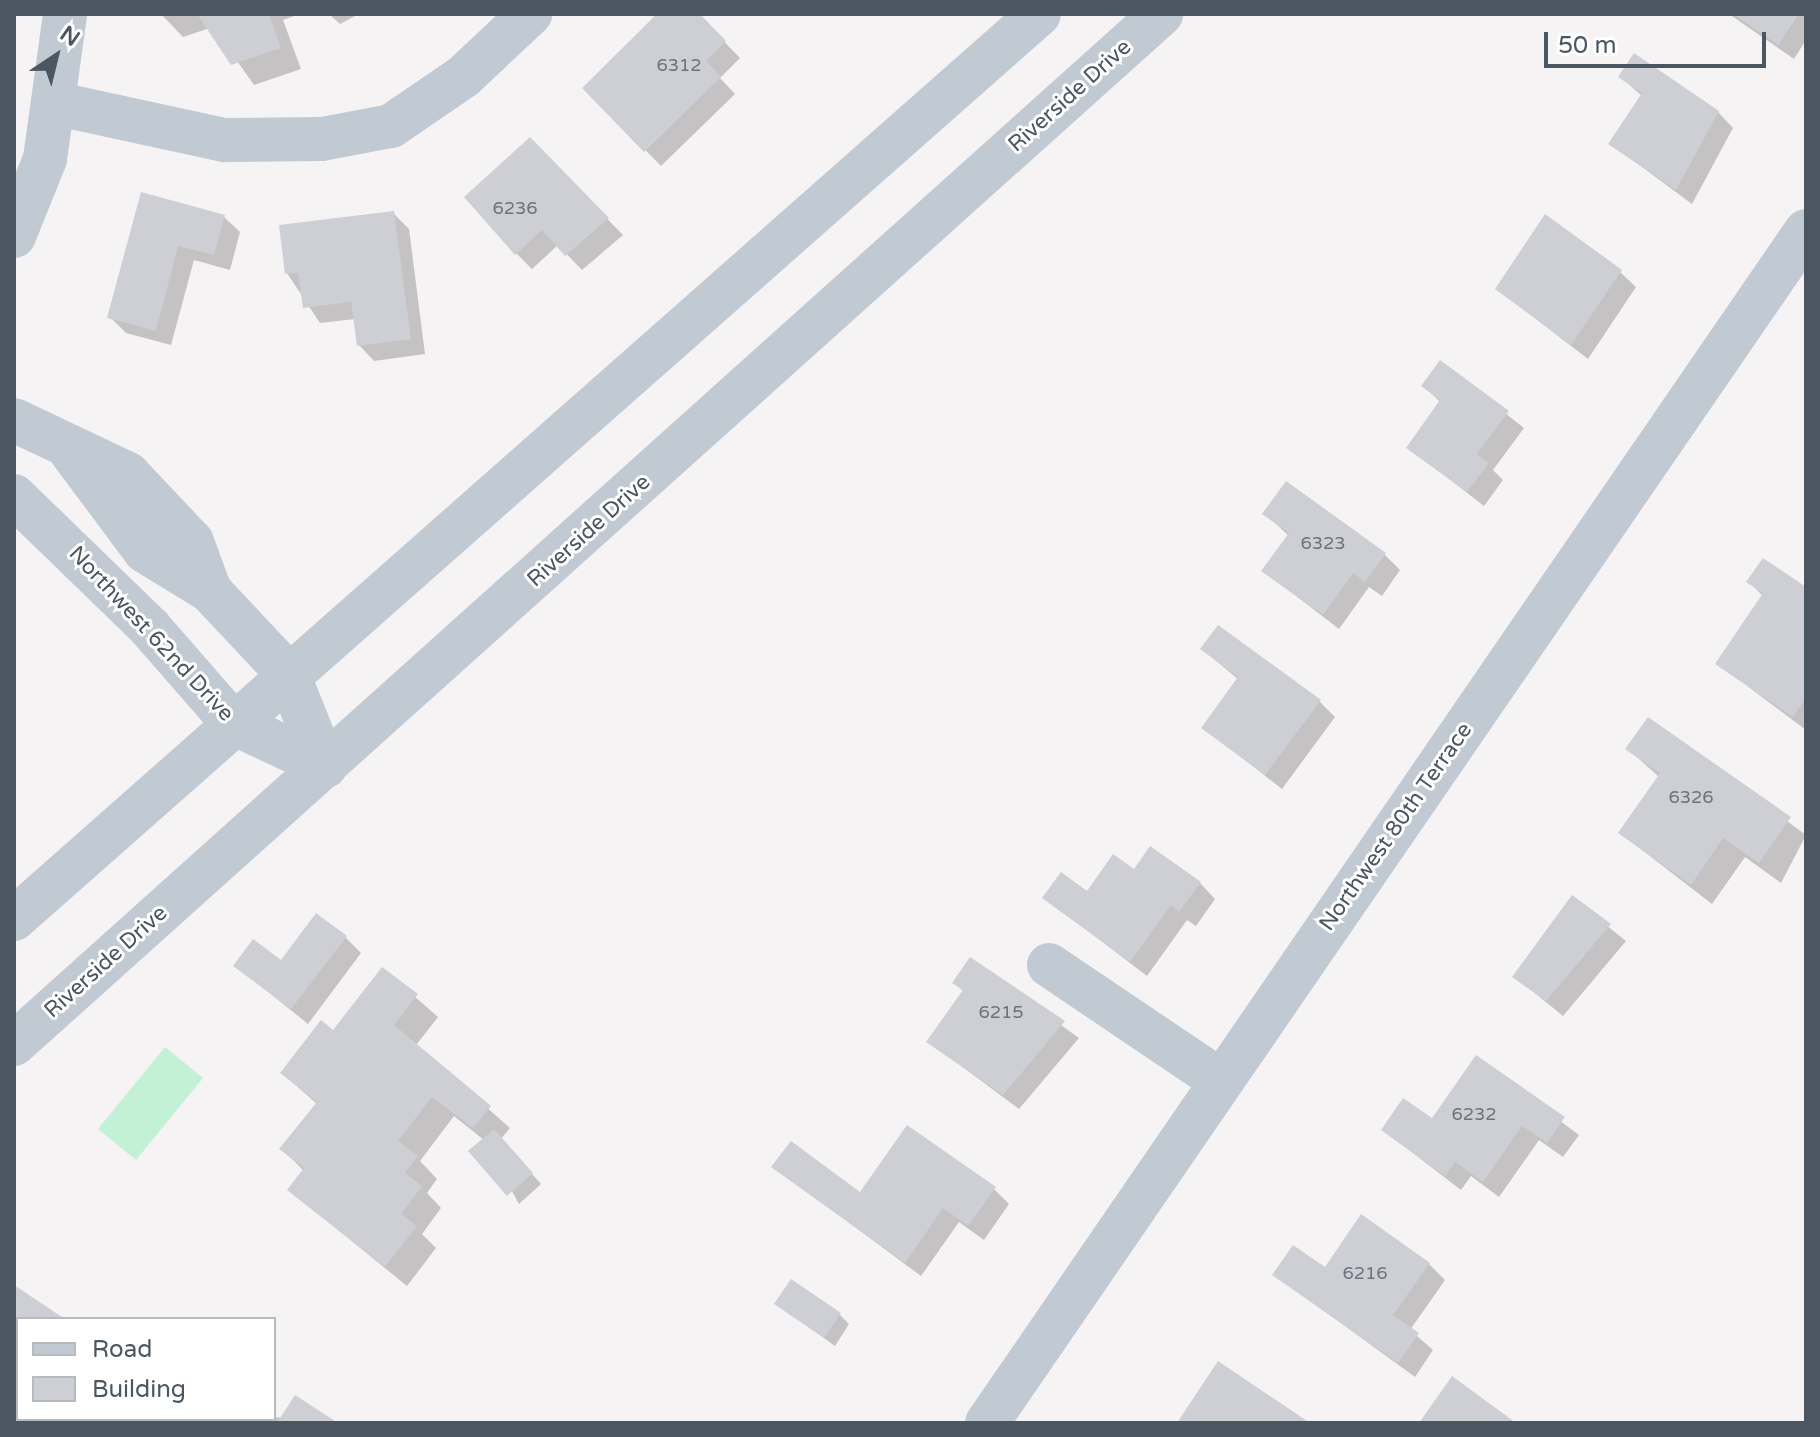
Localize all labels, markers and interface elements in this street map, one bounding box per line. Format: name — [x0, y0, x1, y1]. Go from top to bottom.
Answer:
north arrow — [16, 16, 96, 96]
scale bar — [1548, 16, 1770, 66]
text: N — [55, 21, 84, 52]
text: 50 m — [1558, 31, 1616, 60]
street label: Riverside Drive — [1003, 34, 1137, 158]
house number: 6312 — [656, 54, 702, 76]
house number: 6236 — [492, 197, 538, 219]
street label: Riverside Drive — [522, 469, 656, 593]
house number: 6323 — [1300, 532, 1346, 554]
street label: Northwest 62nd Drive — [63, 541, 239, 727]
street label: Northwest 80th Terrace — [1314, 718, 1478, 936]
house number: 6326 — [1668, 786, 1714, 808]
street label: Riverside Drive — [39, 900, 173, 1024]
house number: 6215 — [978, 1001, 1024, 1023]
house number: 6232 — [1451, 1103, 1497, 1125]
house number: 6216 — [1342, 1262, 1388, 1284]
legend — [16, 1317, 276, 1421]
text: Road — [92, 1335, 152, 1364]
text: Building — [92, 1375, 186, 1404]

